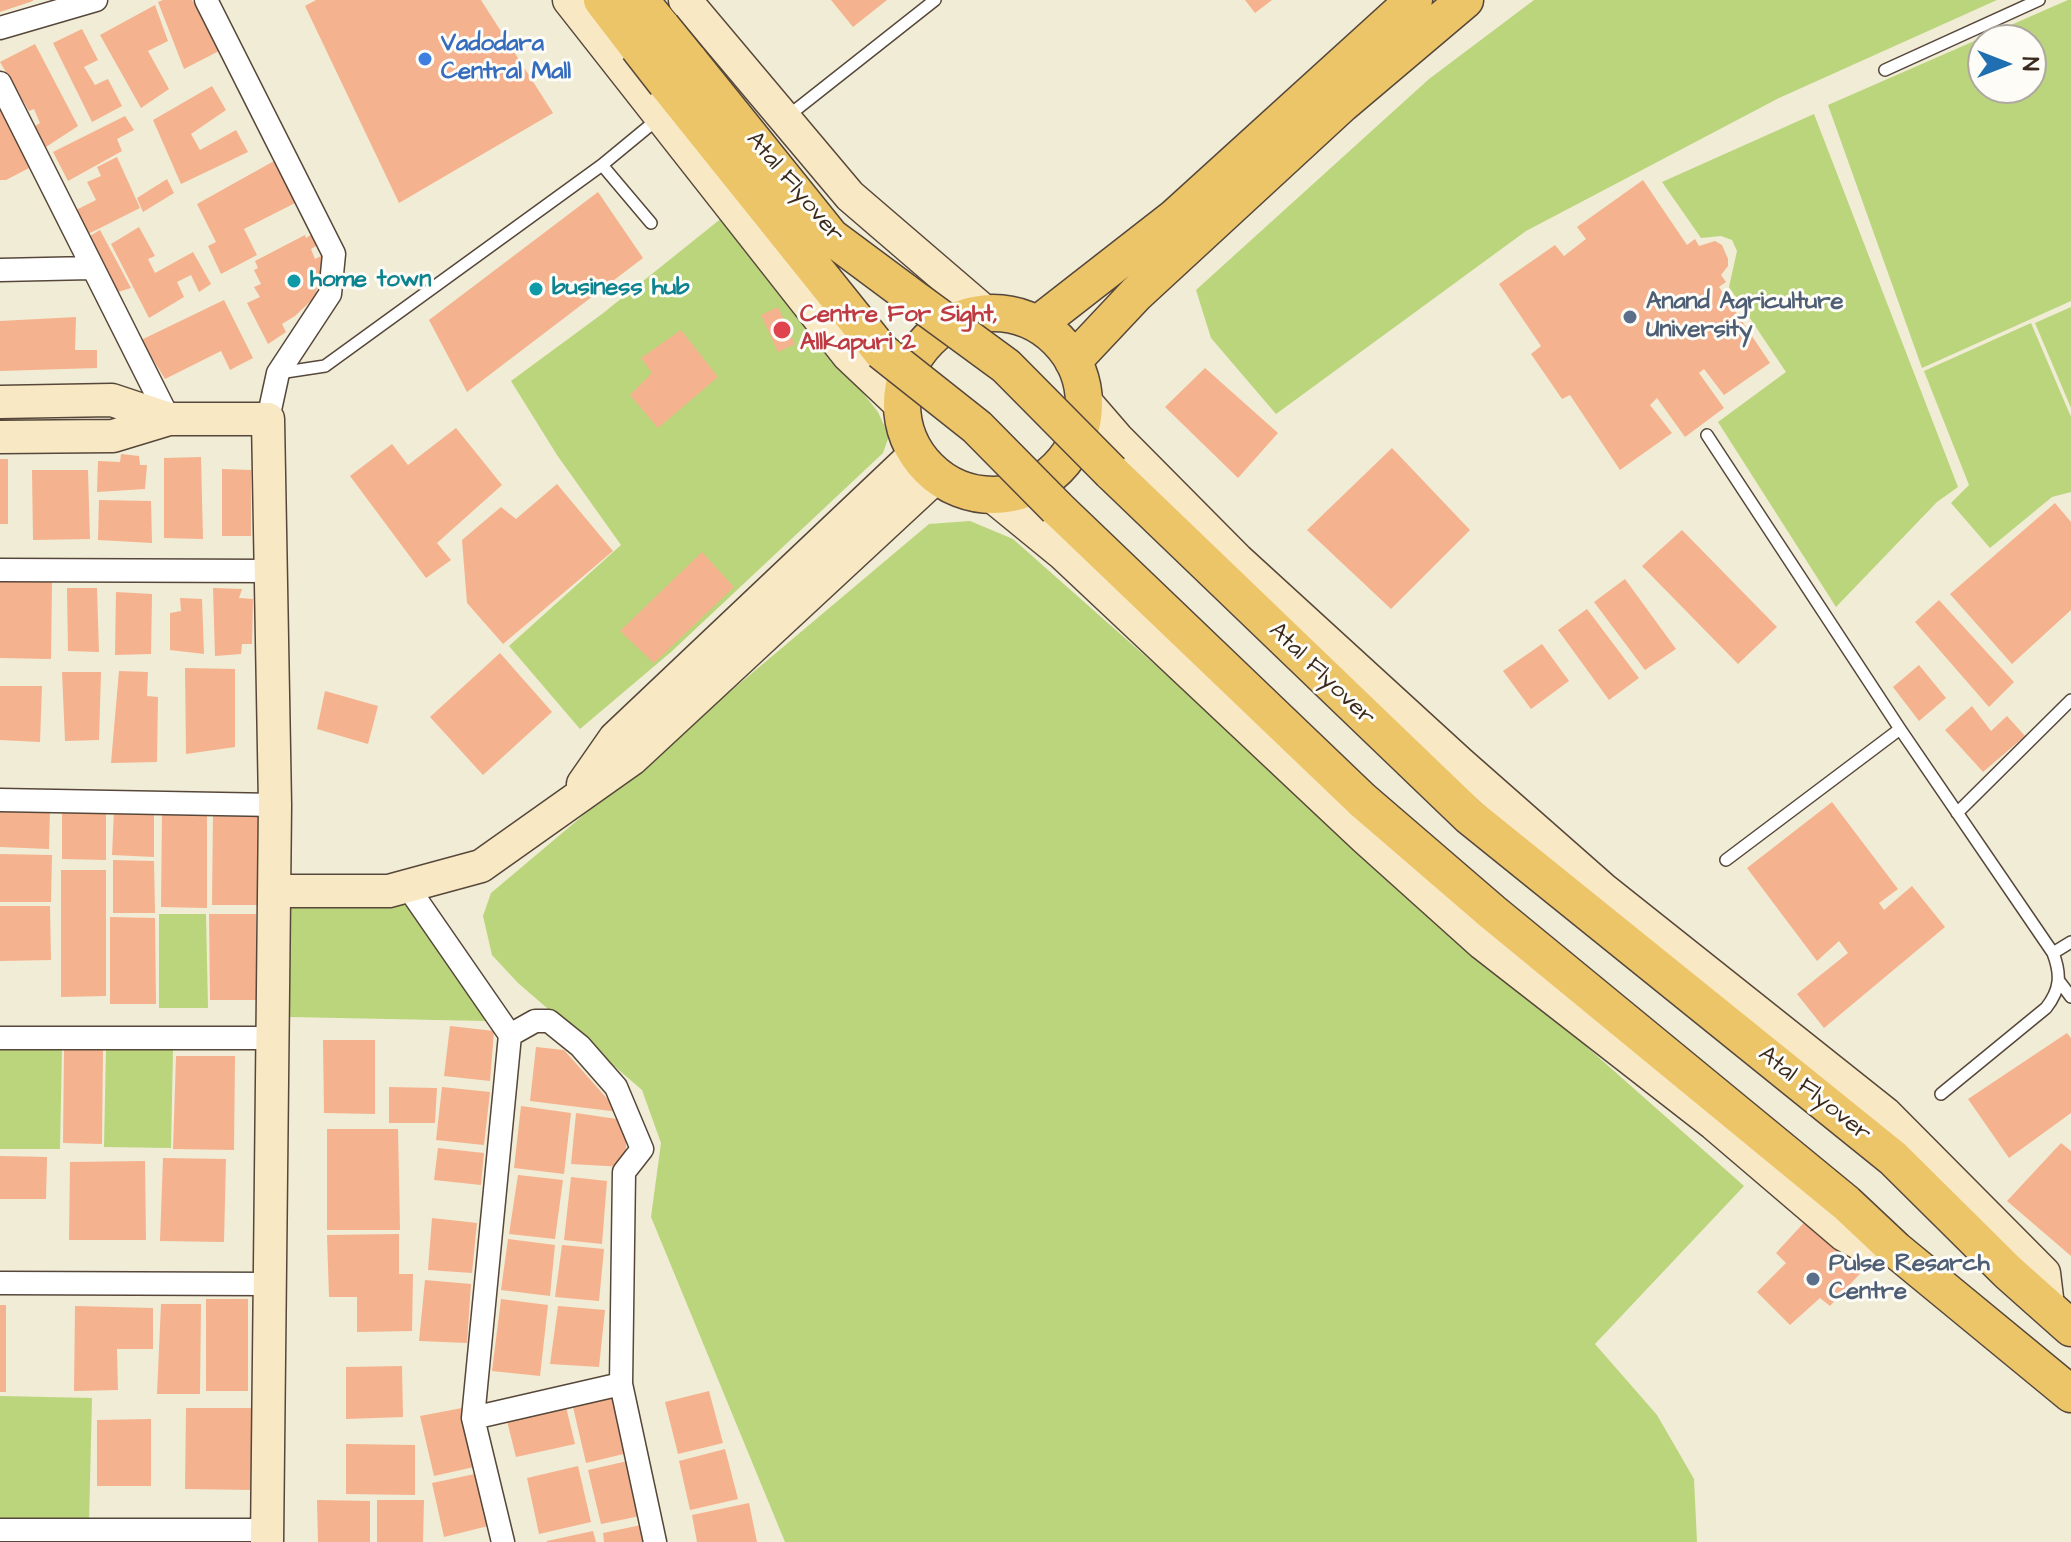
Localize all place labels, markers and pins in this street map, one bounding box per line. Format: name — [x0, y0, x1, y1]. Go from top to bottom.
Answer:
place label: Vadodara Central Mall — [441, 31, 571, 87]
marker: Vadodara Central Mall — [416, 50, 434, 68]
place label: home town — [310, 267, 431, 295]
marker: home town — [285, 272, 303, 290]
place label: business hub — [552, 275, 690, 303]
marker: business hub — [527, 280, 545, 298]
place label: Anand Agriculture University — [1646, 289, 1843, 345]
place label: Centre For Sight, Allkapuri 2 — [800, 302, 998, 358]
marker: Anand Agriculture University — [1621, 308, 1639, 326]
marker: Centre For Sight, Allkapuri 2 — [771, 319, 793, 341]
place label: Pulse Resarch Centre — [1829, 1251, 1990, 1307]
marker: Pulse Resarch Centre — [1804, 1270, 1822, 1288]

